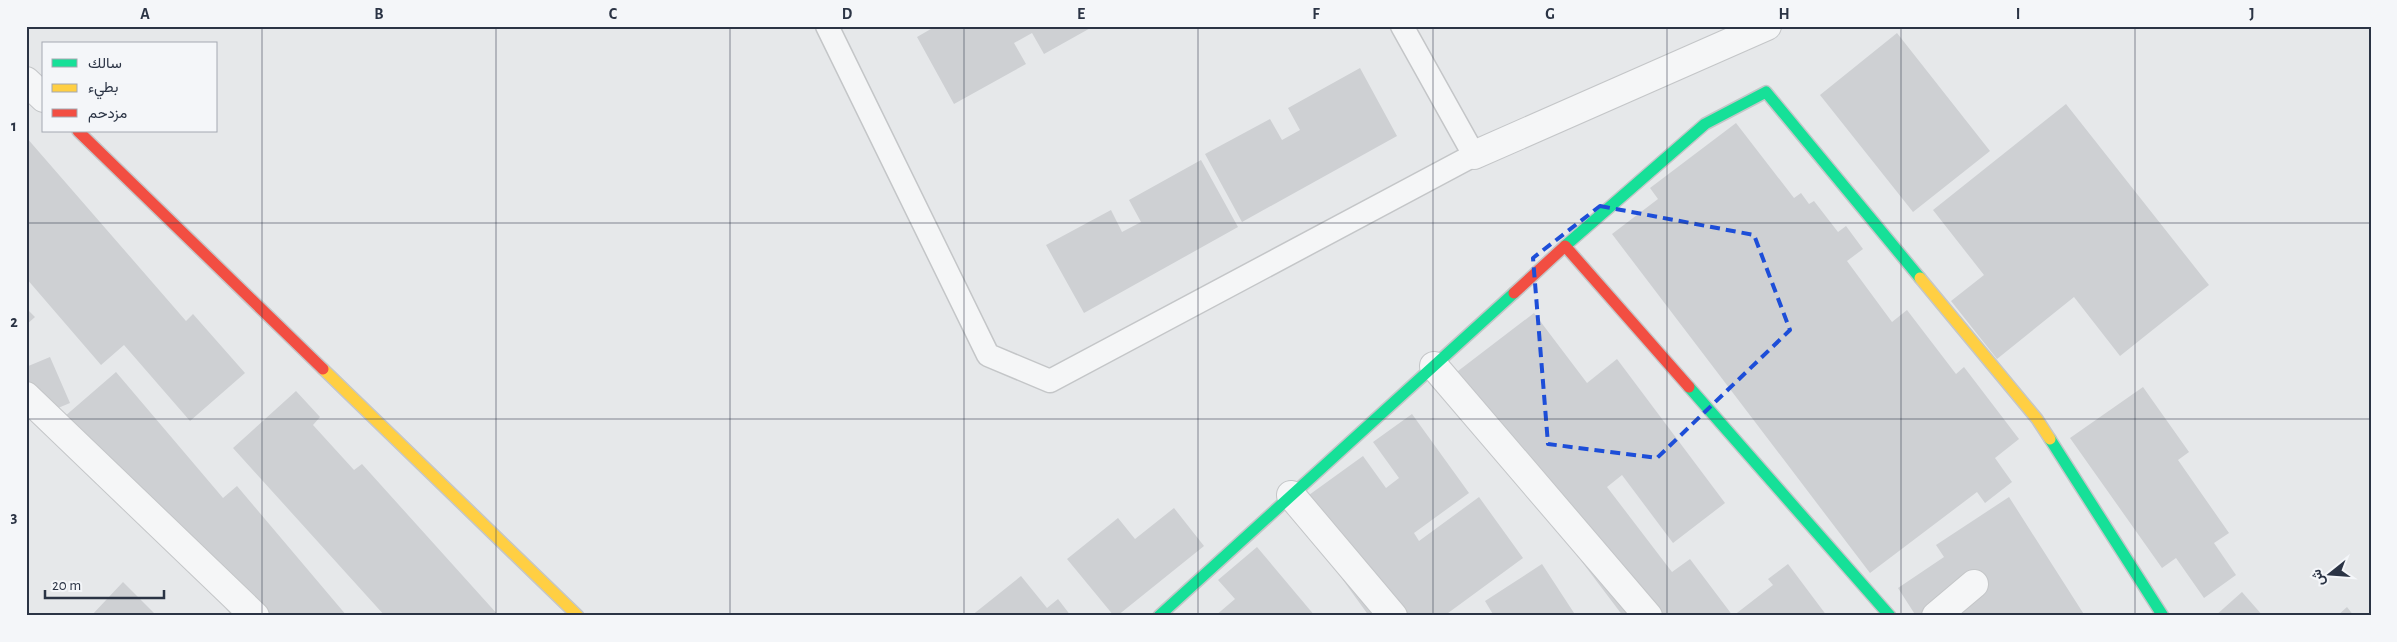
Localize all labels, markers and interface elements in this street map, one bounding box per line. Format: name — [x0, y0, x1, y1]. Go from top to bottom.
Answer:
text: A — [140, 6, 150, 22]
text: B — [374, 6, 384, 22]
text: C — [609, 6, 618, 22]
text: D — [842, 6, 853, 22]
text: E — [1077, 6, 1085, 22]
text: F — [1312, 6, 1320, 22]
text: G — [1545, 6, 1555, 22]
text: H — [1778, 6, 1790, 22]
text: I — [2016, 6, 2020, 22]
text: J — [2249, 6, 2255, 22]
legend — [42, 42, 218, 132]
text: سالك — [88, 56, 122, 71]
text: بطيء — [88, 80, 118, 100]
text: مزدحم — [88, 106, 127, 123]
text: 1 — [11, 118, 17, 134]
text: 2 — [10, 314, 18, 330]
text: 3 — [11, 509, 18, 525]
north arrow — [2304, 550, 2354, 600]
scale bar — [45, 567, 164, 599]
text: ش — [2309, 567, 2329, 588]
text: 20 m — [52, 578, 81, 593]

